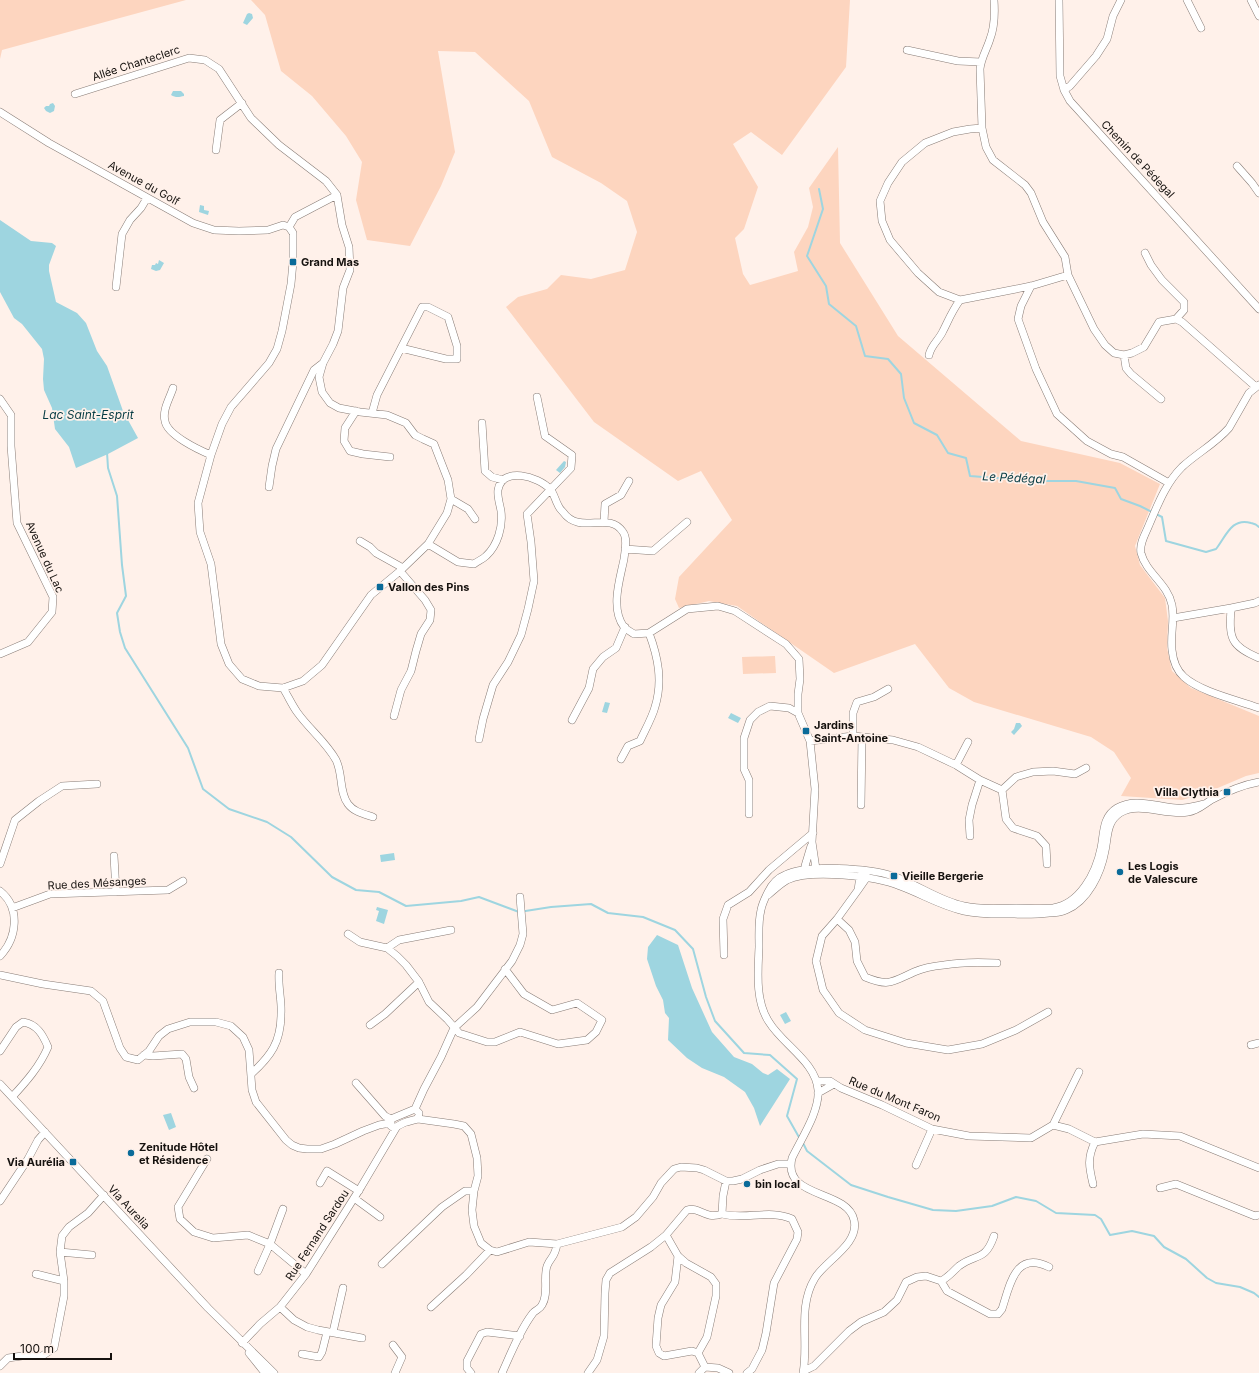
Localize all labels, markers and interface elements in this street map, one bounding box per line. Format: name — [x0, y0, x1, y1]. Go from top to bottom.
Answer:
street label: Allée Chanteclerc — [90, 42, 182, 84]
street label: Chemin de Pédegal — [1098, 117, 1178, 201]
street label: Avenue du Golf — [106, 158, 182, 208]
place label: Grand Mas — [301, 255, 359, 269]
marker: Grand Mas — [288, 257, 298, 267]
water label: Lac Saint-Esprit — [42, 407, 135, 422]
water label: Le Pédégal — [982, 468, 1046, 487]
street label: Avenue du Lac — [23, 519, 67, 595]
place label: Vallon des Pins — [388, 580, 469, 594]
marker: Vallon des Pins — [375, 582, 385, 592]
place label: Jardins Saint-Antoine — [814, 718, 889, 745]
marker: Jardins Saint-Antoine — [801, 726, 811, 736]
place label: Villa Clythia — [1155, 785, 1219, 799]
marker: Villa Clythia — [1222, 787, 1232, 797]
place label: Les Logis de Valescure — [1128, 859, 1198, 886]
marker: Les Logis de Valescure — [1115, 867, 1125, 877]
place label: Vieille Bergerie — [902, 869, 984, 883]
marker: Vieille Bergerie — [889, 871, 899, 881]
street label: Rue des Mésanges — [47, 873, 147, 893]
street label: Rue du Mont Faron — [847, 1073, 943, 1125]
place label: Zenitude Hôtel et Résidence — [139, 1140, 218, 1167]
marker: Zenitude Hôtel et Résidence — [126, 1148, 136, 1158]
place label: Via Aurélia — [7, 1155, 65, 1169]
marker: Via Aurélia — [68, 1157, 78, 1167]
place label: bin local — [755, 1177, 800, 1191]
marker: bin local — [742, 1179, 752, 1189]
street label: Via Aurelia — [105, 1182, 153, 1232]
street label: Rue Fernand Sardou — [282, 1187, 352, 1283]
scale bar — [14, 1335, 111, 1361]
text: 100 m — [20, 1341, 54, 1356]

